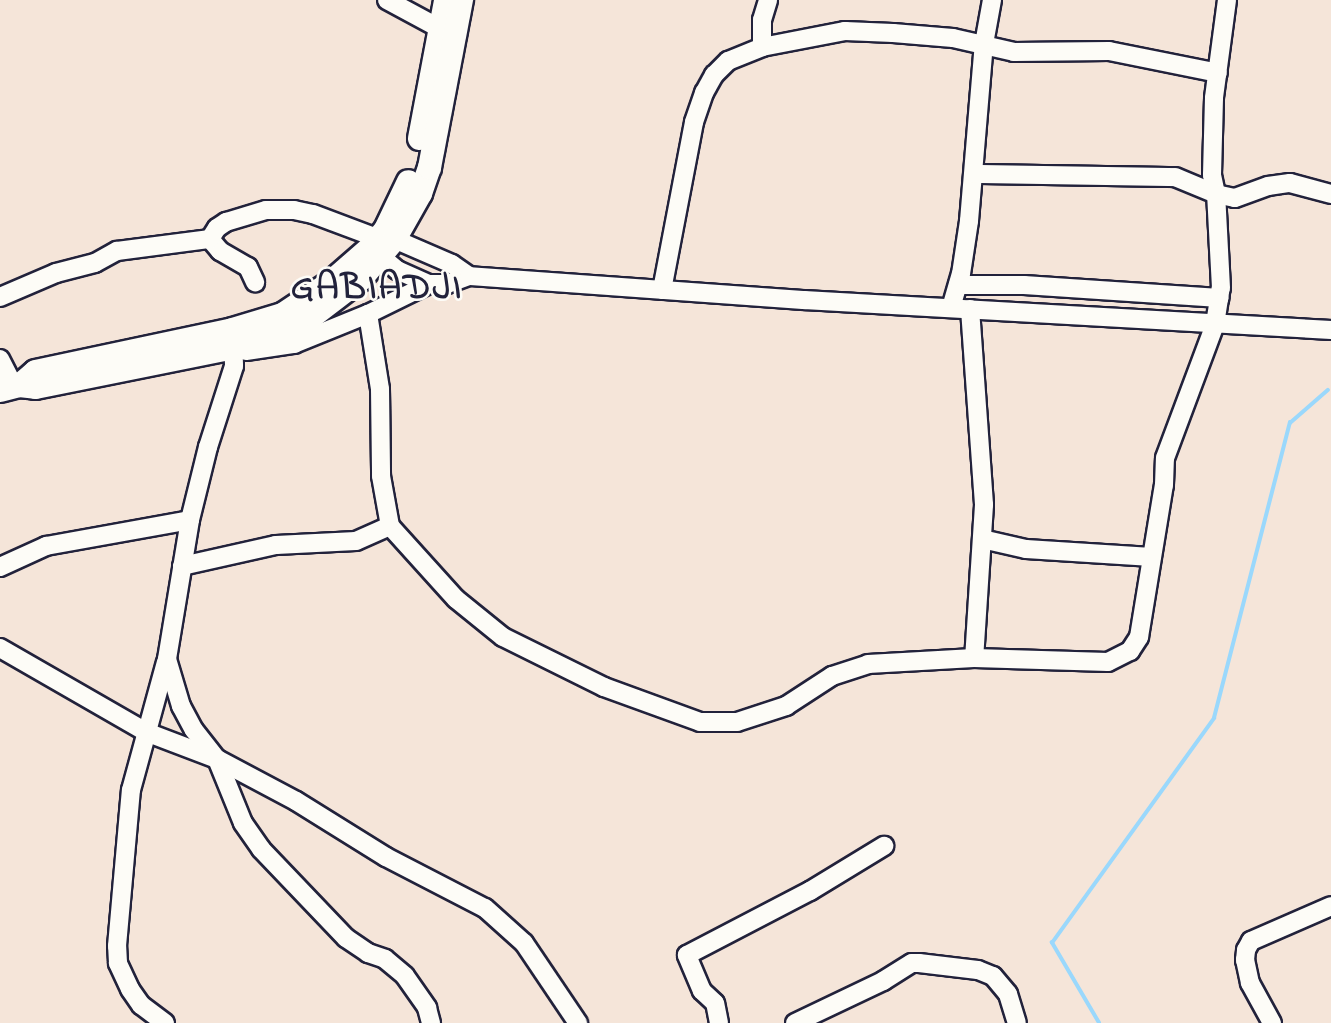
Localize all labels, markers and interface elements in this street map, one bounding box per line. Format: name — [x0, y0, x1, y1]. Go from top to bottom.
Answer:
district label: GABIADJI — [292, 267, 462, 311]

